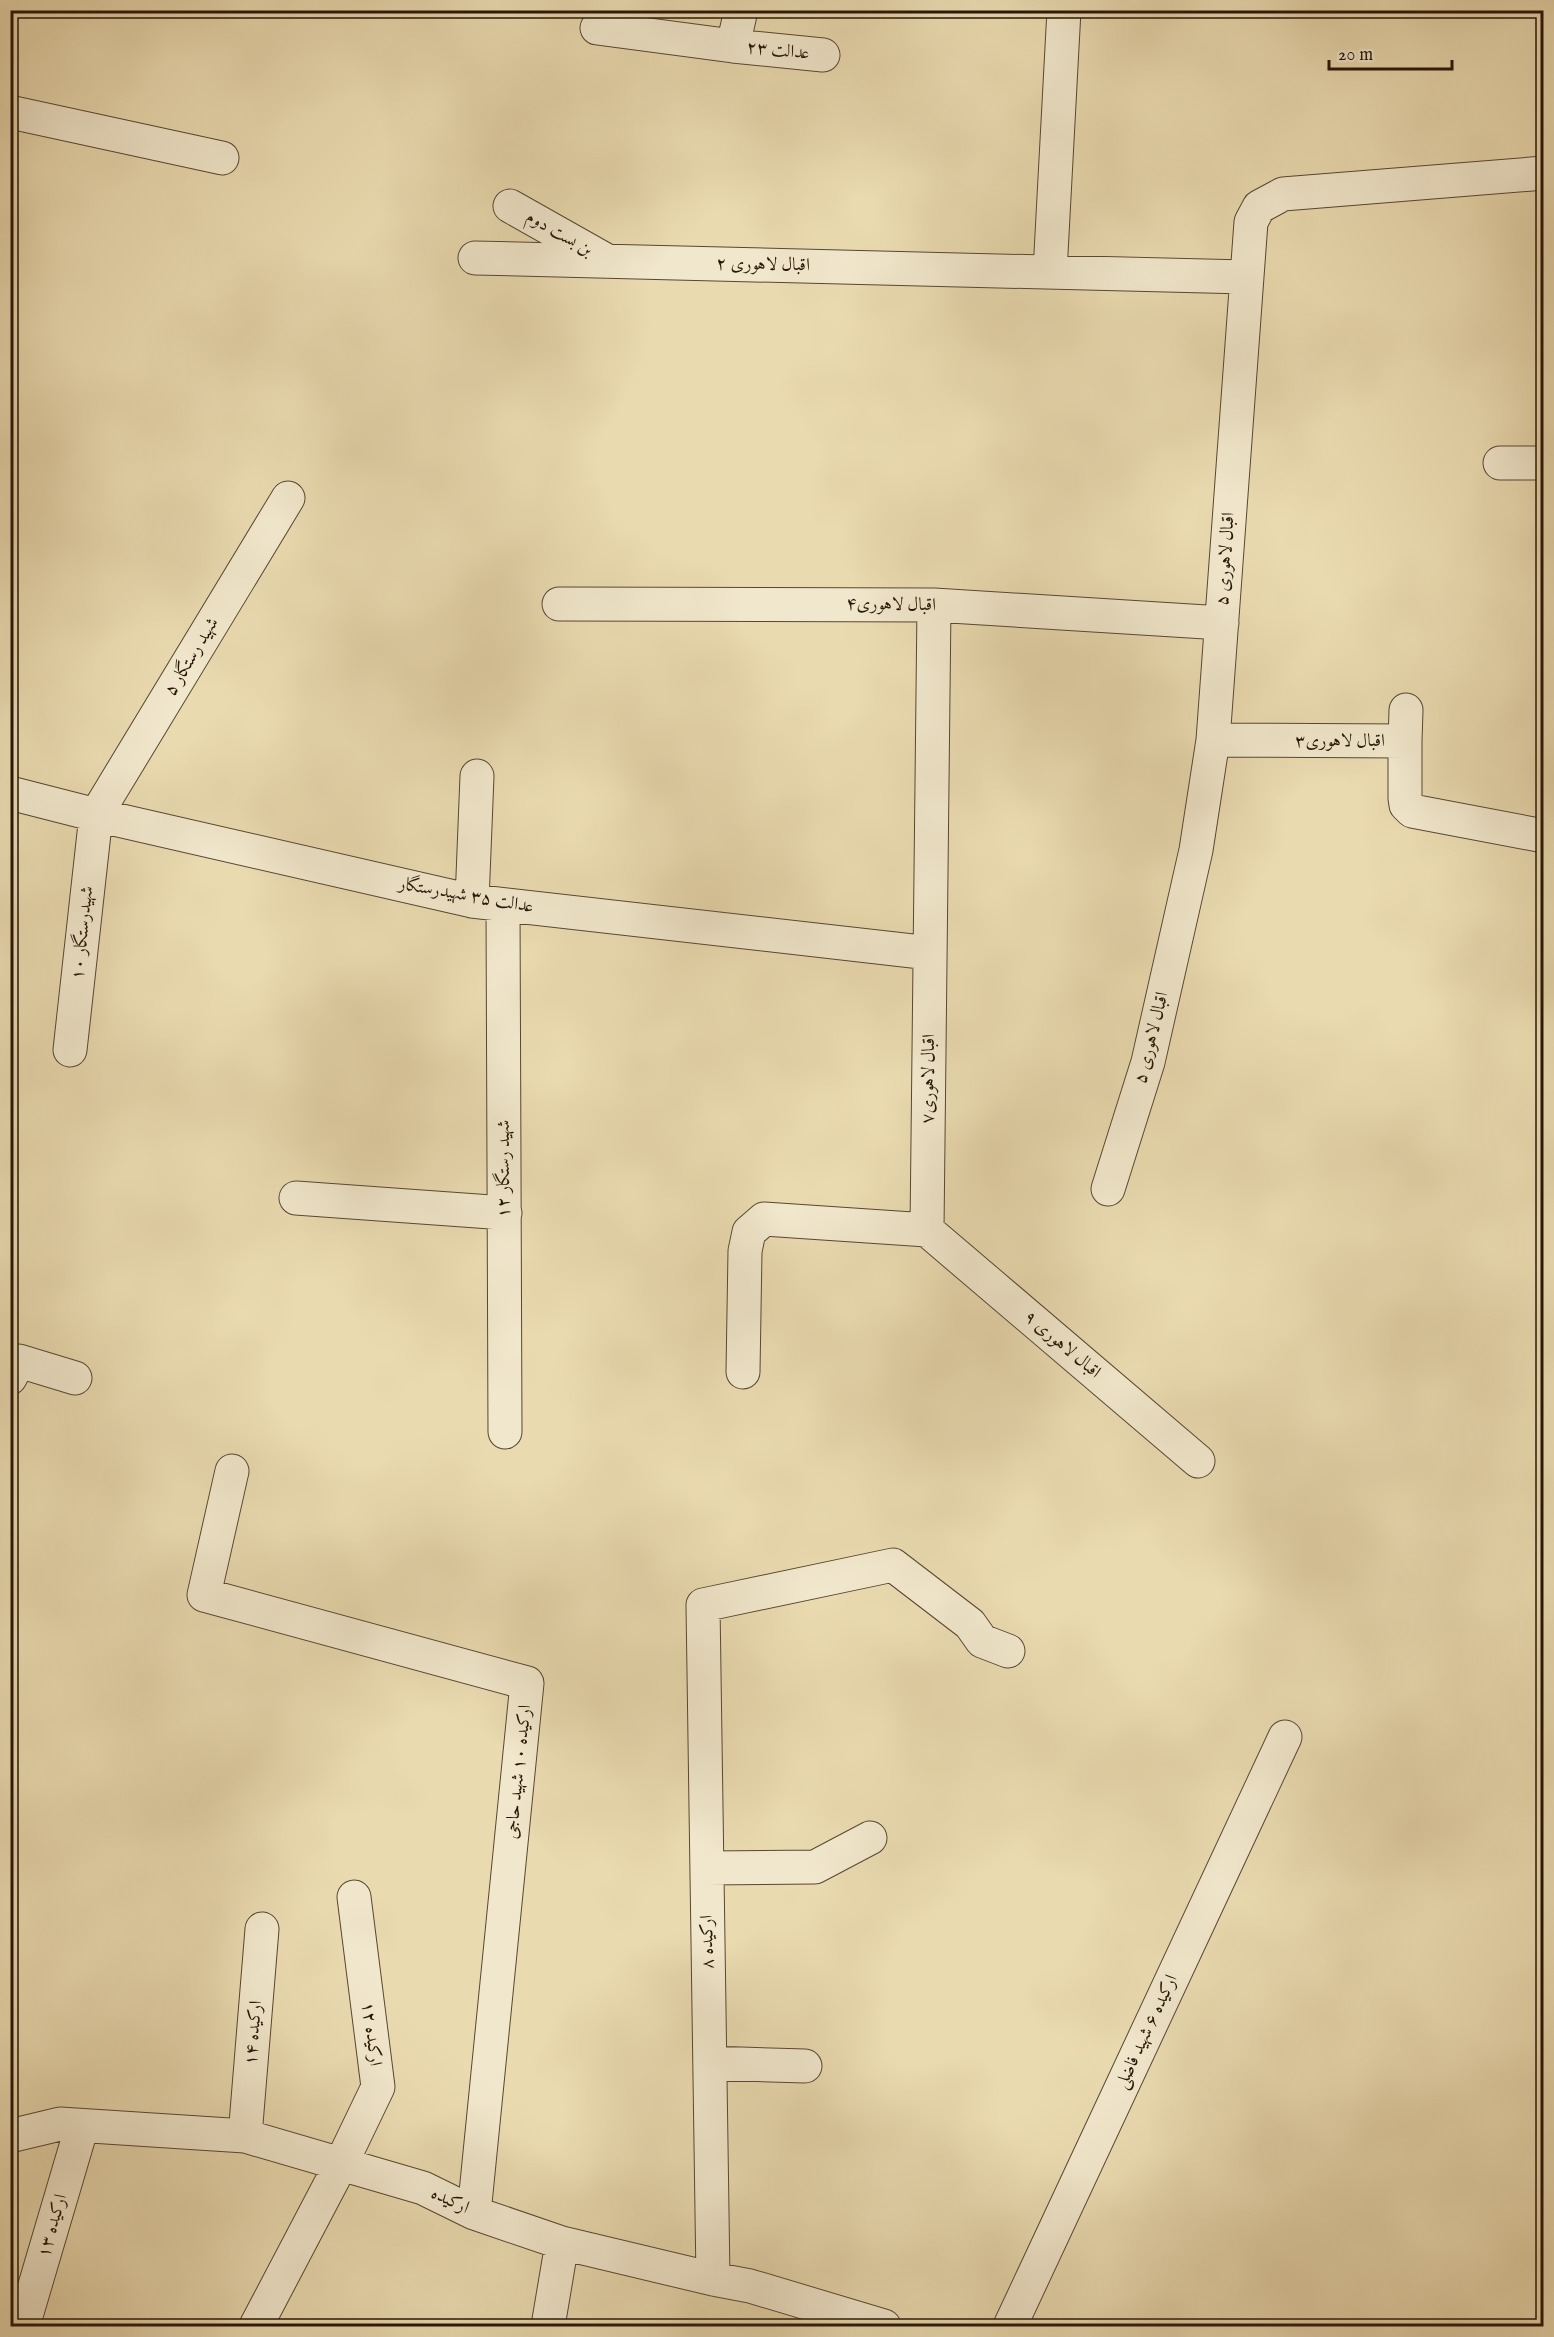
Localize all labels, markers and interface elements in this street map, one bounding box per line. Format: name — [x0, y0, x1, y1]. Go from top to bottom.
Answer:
scale bar — [1329, 33, 1452, 71]
street label: عدالت ۲۳ — [745, 36, 811, 66]
text: 20 m — [1338, 44, 1373, 67]
street label: بن بست دوم — [520, 206, 597, 265]
street label: اقبال لاهوری ۲ — [716, 253, 810, 277]
street label: اقبال لاهوری ۵ — [1211, 511, 1241, 607]
street label: اقبال لاهوری۴ — [846, 593, 936, 617]
street label: شهید رستگار ۵ — [158, 612, 224, 700]
street label: اقبال لاهوری۳ — [1295, 730, 1385, 753]
street label: عدالت ۳۵ شهیدرستگار — [395, 870, 536, 919]
street label: شهیدرستگار ۱۰ — [65, 885, 99, 981]
street label: اقبال لاهوری ۵ — [1129, 990, 1175, 1086]
street label: اقبال لاهوری۷ — [917, 1034, 941, 1124]
street label: شهید رستگار ۱۲ — [491, 1120, 516, 1218]
street label: اقبال لاهوری ۹ — [1019, 1306, 1105, 1384]
street label: ارکیده ۱۰ شهید حاجی — [501, 1704, 537, 1840]
street label: ارکیده ۸ — [696, 1915, 720, 1969]
street label: ارکیده ۶ شهید فاضلی — [1110, 1971, 1184, 2093]
street label: ارکیده ۱۴ — [240, 2000, 268, 2066]
street label: ارکیده ۱۲ — [356, 2000, 386, 2068]
street label: ارکیده — [427, 2182, 473, 2220]
street label: ارکیده ۱۳ — [33, 2192, 73, 2260]

